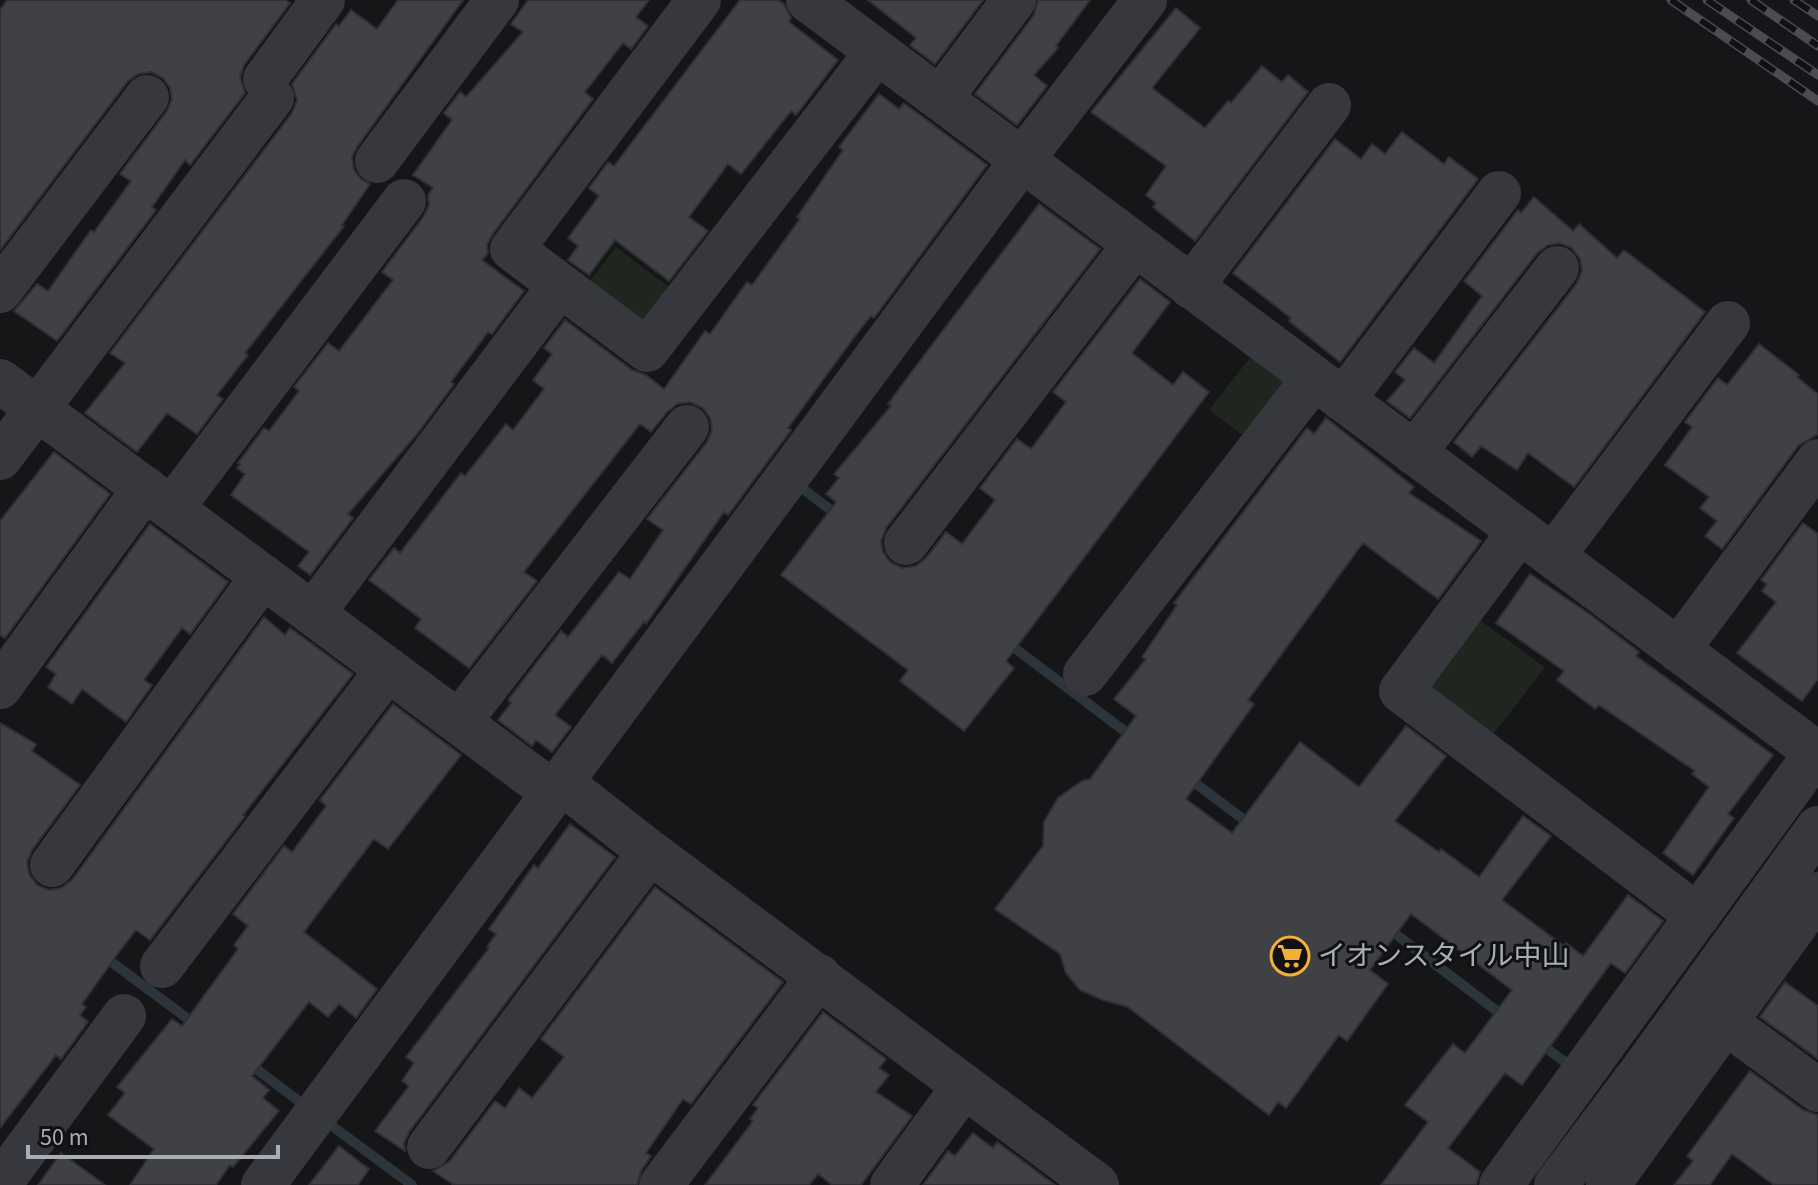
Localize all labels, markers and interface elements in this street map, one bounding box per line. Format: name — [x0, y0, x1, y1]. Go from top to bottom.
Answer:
supermarket icon: イオンスタイル中山 — [1269, 935, 1311, 977]
place label: イオンスタイル中山 — [1318, 936, 1569, 976]
scale bar — [28, 1109, 278, 1159]
text: 50 m — [40, 1120, 89, 1155]

